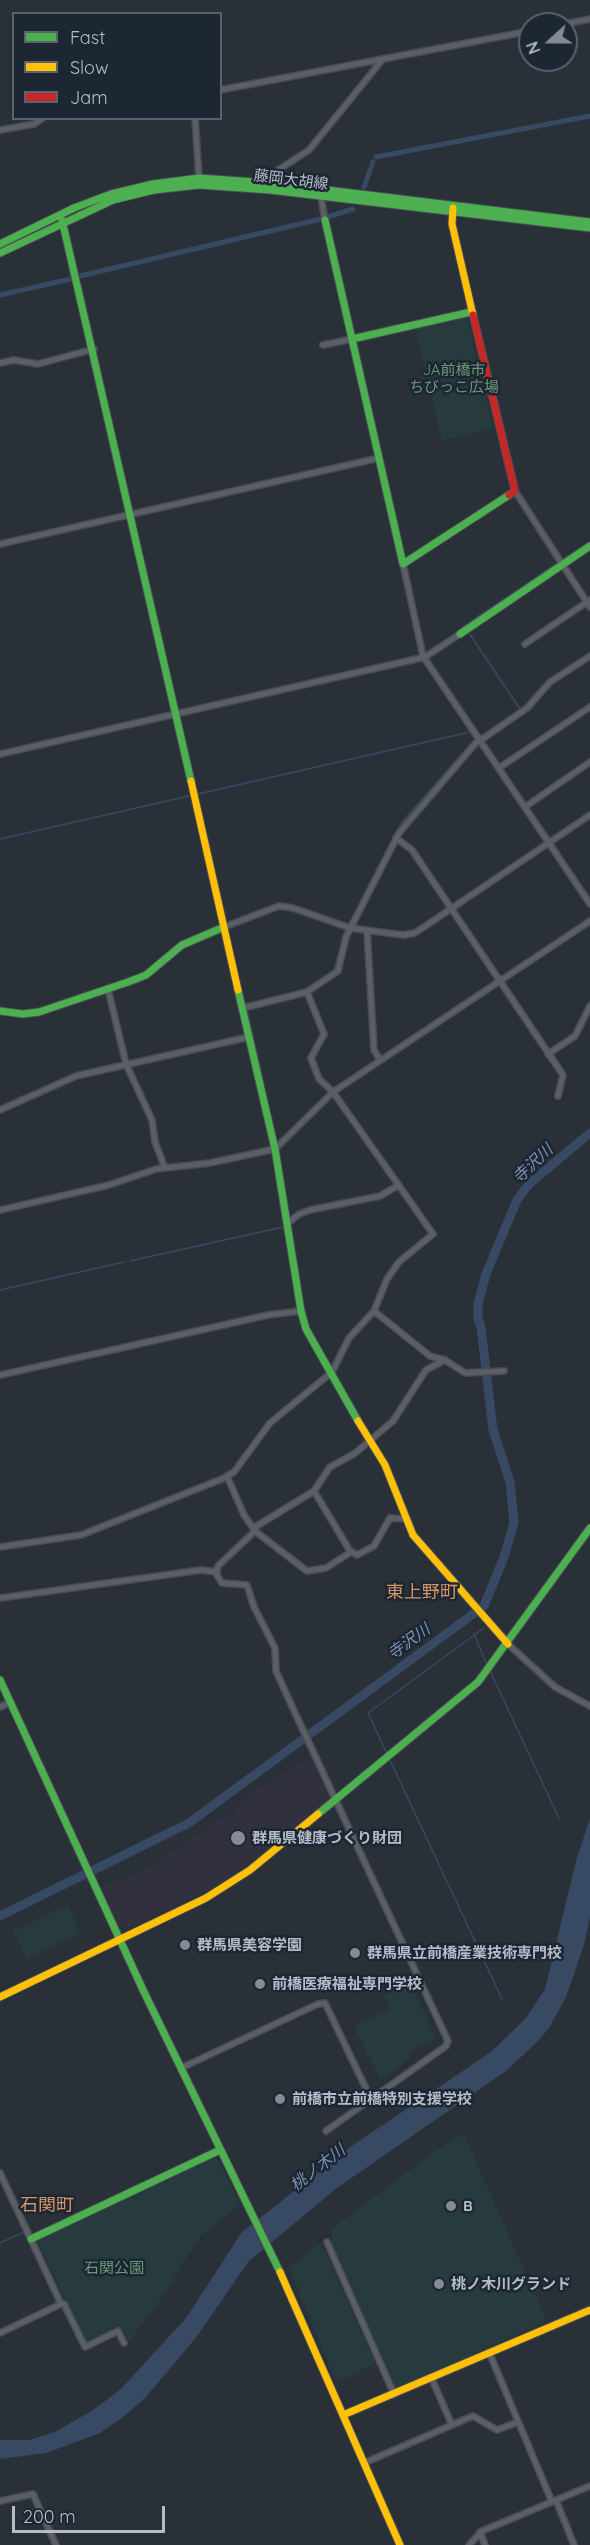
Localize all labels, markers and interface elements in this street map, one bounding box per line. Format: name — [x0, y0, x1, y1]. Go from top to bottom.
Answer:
legend — [12, 12, 222, 120]
north arrow — [518, 12, 578, 72]
text: Fast — [70, 26, 105, 49]
text: N — [522, 39, 545, 57]
text: Slow — [70, 56, 108, 79]
text: Jam — [70, 86, 108, 109]
street label: 藤岡大胡線 — [253, 166, 329, 194]
park label: JA前橋市 ちびっこ広場 — [409, 361, 499, 396]
water label: 寺沢川 — [509, 1141, 557, 1187]
district label: 東上野町 — [386, 1582, 458, 1604]
water label: 寺沢川 — [384, 1620, 434, 1664]
marker: 群馬県健康づくり財団 — [229, 1829, 247, 1847]
place label: 群馬県健康づくり財団 — [252, 1829, 402, 1847]
place label: 群馬県美容学園 — [197, 1936, 302, 1954]
marker: 群馬県美容学園 — [178, 1938, 192, 1952]
place label: 群馬県立前橋産業技術専門校 — [367, 1944, 562, 1962]
marker: 群馬県立前橋産業技術専門校 — [348, 1946, 362, 1960]
place label: 前橋医療福祉専門学校 — [272, 1975, 422, 1993]
marker: 前橋医療福祉専門学校 — [253, 1977, 267, 1991]
place label: 前橋市立前橋特別支援学校 — [292, 2090, 472, 2108]
marker: 前橋市立前橋特別支援学校 — [273, 2092, 287, 2106]
water label: 桃ノ木川 — [287, 2141, 349, 2195]
district label: 石関町 — [20, 2195, 74, 2217]
place label: B — [463, 2197, 473, 2215]
marker: B — [444, 2199, 458, 2213]
park label: 石関公園 — [84, 2259, 144, 2277]
place label: 桃ノ木川グランド — [451, 2275, 571, 2293]
marker: 桃ノ木川グランド — [432, 2277, 446, 2291]
scale bar — [15, 2494, 168, 2532]
text: 200 m — [23, 2505, 76, 2528]

